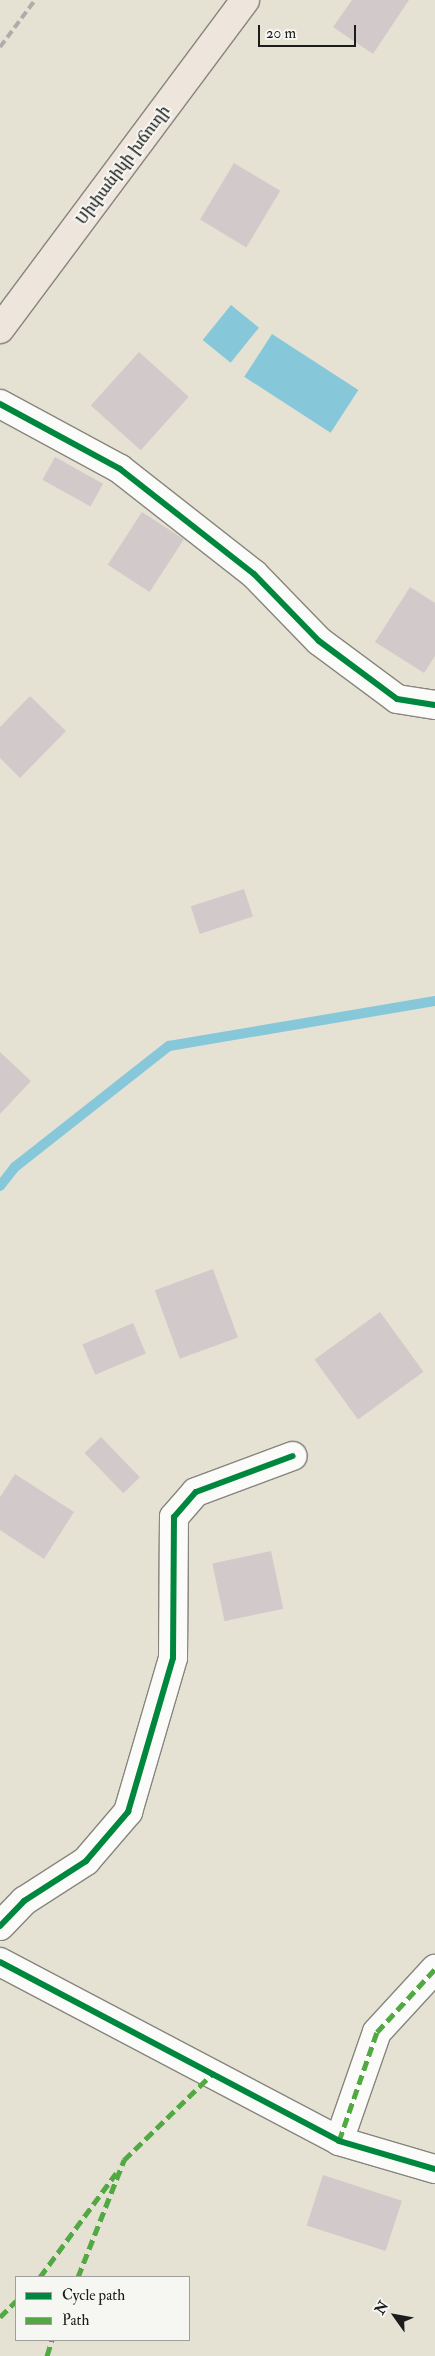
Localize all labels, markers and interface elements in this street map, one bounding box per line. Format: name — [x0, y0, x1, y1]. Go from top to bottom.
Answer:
scale bar — [260, 15, 358, 47]
text: 20 m — [266, 24, 296, 43]
street label: Սիփանիկի խճուղի — [72, 102, 174, 228]
legend — [15, 2276, 190, 2341]
text: Cycle path — [62, 2286, 125, 2305]
north arrow — [370, 2291, 420, 2341]
text: N — [371, 2298, 392, 2318]
text: Path — [62, 2311, 89, 2330]

